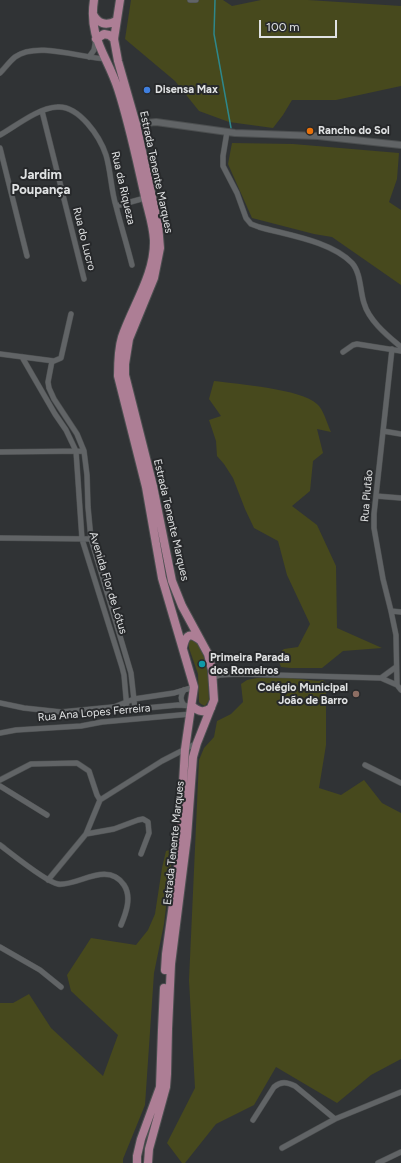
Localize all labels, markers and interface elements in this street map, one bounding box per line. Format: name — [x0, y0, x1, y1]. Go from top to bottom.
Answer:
scale bar — [261, 12, 339, 38]
text: 100 m — [266, 20, 300, 34]
place label: Disensa Max — [155, 83, 218, 97]
marker: Disensa Max — [142, 85, 152, 95]
street label: Estrada Tenente Marques — [137, 110, 175, 234]
place label: Rancho do Sol — [318, 124, 390, 138]
marker: Rancho do Sol — [305, 126, 315, 136]
street label: Rua da Riqueza — [108, 150, 138, 226]
district label: Jardim Poupança — [12, 167, 70, 198]
street label: Rua do Lucro — [70, 206, 98, 272]
street label: Estrada Tenente Marques — [151, 458, 191, 582]
street label: Rua Plutão — [358, 469, 376, 523]
street label: Avenida Flor de Lótus — [86, 530, 130, 636]
place label: Primeira Parada dos Romeiros — [210, 651, 290, 677]
marker: Primeira Parada dos Romeiros — [197, 659, 207, 669]
place label: Colégio Municipal João de Barro — [257, 681, 348, 707]
marker: Colégio Municipal João de Barro — [351, 689, 361, 699]
street label: Rua Ana Lopes Ferreira — [37, 702, 151, 724]
street label: Estrada Tenente Marques — [161, 780, 187, 906]

